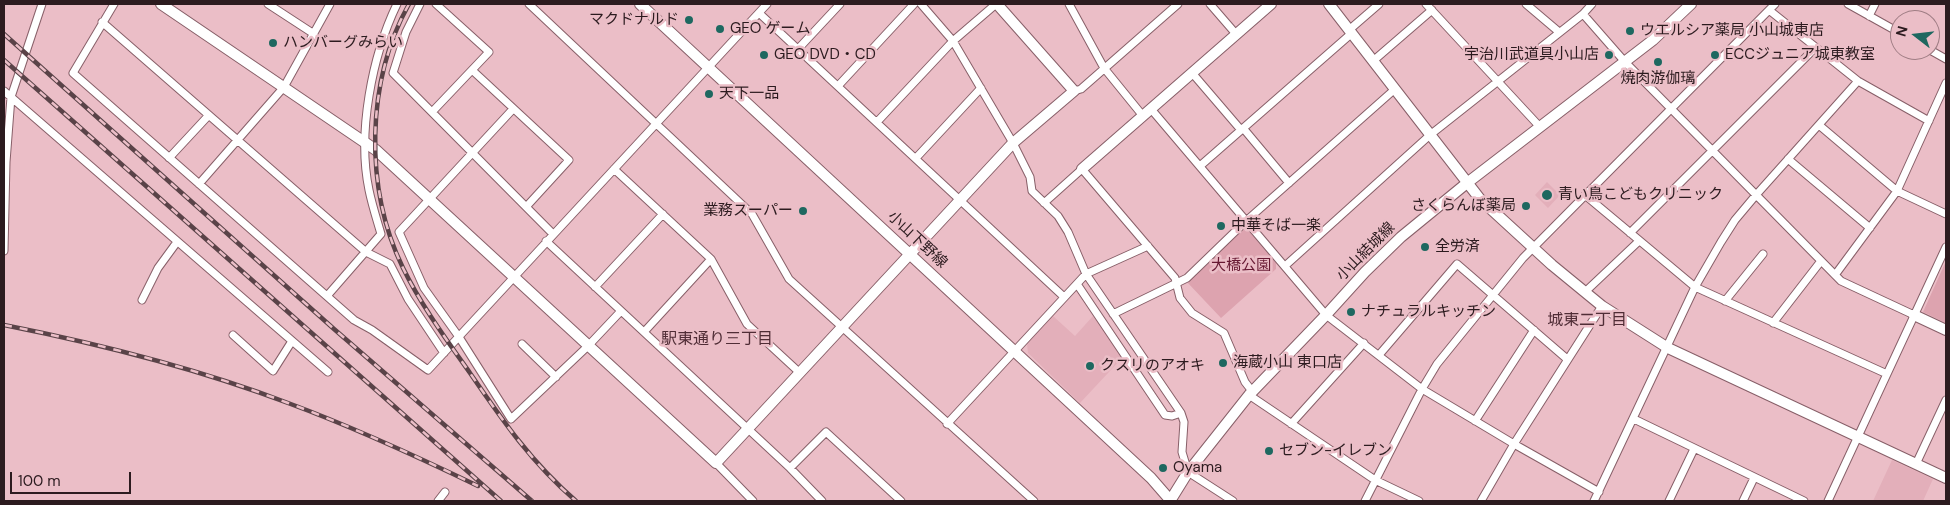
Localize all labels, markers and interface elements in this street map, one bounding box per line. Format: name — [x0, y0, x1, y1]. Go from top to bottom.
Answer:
north arrow — [1890, 10, 1940, 60]
place label: マクドナルド — [589, 11, 679, 29]
marker: マクドナルド — [683, 14, 695, 26]
place label: GEO ゲーム — [730, 20, 810, 38]
place label: ウエルシア薬局 小山城東店 — [1640, 22, 1824, 40]
marker: GEO ゲーム — [714, 23, 726, 35]
text: N — [1891, 24, 1912, 39]
marker: ウエルシア薬局 小山城東店 — [1624, 25, 1636, 37]
place label: ハンバーグみらい — [283, 34, 403, 52]
marker: ハンバーグみらい — [267, 37, 279, 49]
place label: GEO DVD・CD — [774, 46, 876, 64]
place label: 宇治川武道具小山店 — [1464, 46, 1599, 64]
place label: ECCジュニア城東教室 — [1725, 46, 1875, 64]
marker: GEO DVD・CD — [758, 49, 770, 61]
marker: 宇治川武道具小山店 — [1603, 49, 1615, 61]
marker: ECCジュニア城東教室 — [1709, 49, 1721, 61]
marker: 焼肉游伽璃 — [1652, 56, 1664, 68]
place label: 焼肉游伽璃 — [1621, 70, 1695, 88]
place label: 天下一品 — [719, 85, 779, 103]
marker: 天下一品 — [703, 88, 715, 100]
place label: 青い鳥こどもクリニック — [1558, 186, 1723, 204]
marker: 青い鳥こどもクリニック — [1540, 188, 1554, 202]
place label: さくらんぼ薬局 — [1411, 197, 1516, 215]
marker: さくらんぼ薬局 — [1520, 200, 1532, 212]
place label: 業務スーパー — [703, 202, 793, 220]
marker: 業務スーパー — [797, 205, 809, 217]
street label: 小山下野線 — [883, 208, 951, 272]
place label: 中華そば一楽 — [1231, 217, 1321, 235]
street label: 小山結城線 — [1333, 219, 1399, 285]
marker: 中華そば一楽 — [1215, 220, 1227, 232]
place label: 全労済 — [1435, 238, 1480, 256]
marker: 全労済 — [1419, 241, 1431, 253]
park label: 大橋公園 — [1211, 257, 1271, 275]
place label: ナチュラルキッチン — [1361, 303, 1496, 321]
marker: ナチュラルキッチン — [1345, 306, 1357, 318]
district label: 城東二丁目 — [1547, 311, 1627, 331]
district label: 駅東通り三丁目 — [661, 330, 773, 350]
place label: 海蔵小山 東口店 — [1233, 354, 1342, 372]
place label: クスリのアオキ — [1100, 357, 1205, 375]
marker: 海蔵小山 東口店 — [1217, 357, 1229, 369]
marker: クスリのアオキ — [1084, 360, 1096, 372]
place label: セブン-イレブン — [1279, 442, 1392, 460]
marker: セブン-イレブン — [1263, 445, 1275, 457]
place label: Oyama — [1173, 459, 1222, 477]
scale bar — [12, 462, 134, 494]
marker: Oyama — [1157, 462, 1169, 474]
text: 100 m — [18, 471, 61, 491]

